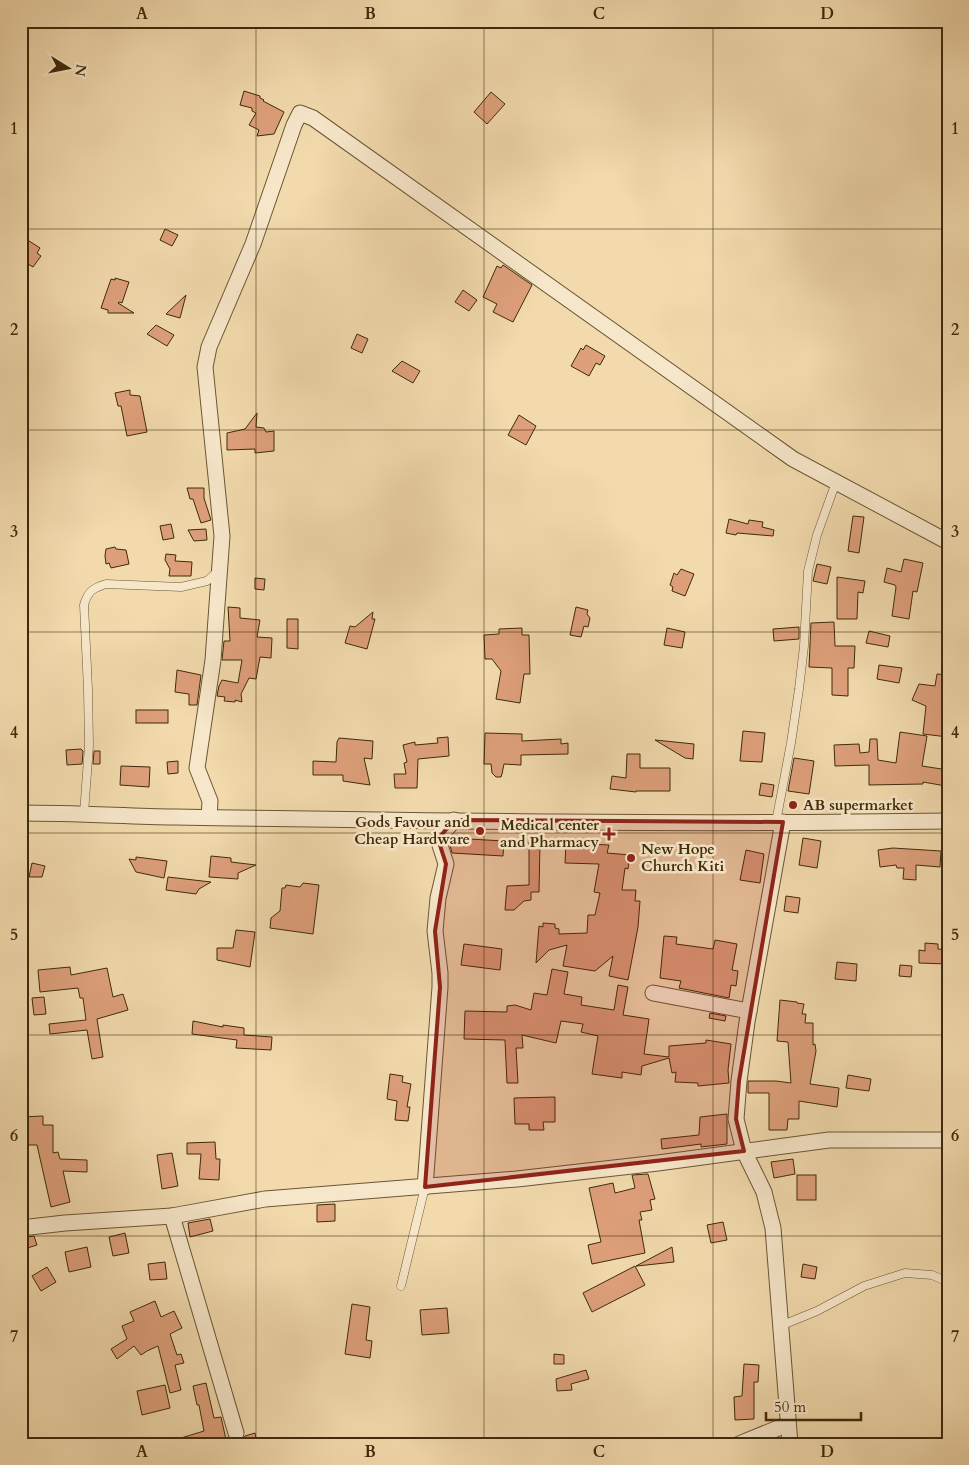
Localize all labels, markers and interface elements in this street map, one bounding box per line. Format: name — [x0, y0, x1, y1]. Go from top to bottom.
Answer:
text: A — [136, 3, 148, 25]
text: B — [364, 3, 376, 25]
text: C — [593, 3, 605, 25]
text: D — [820, 3, 834, 25]
north arrow — [42, 42, 92, 92]
text: N — [70, 63, 91, 78]
text: 1 — [10, 118, 18, 140]
text: 1 — [951, 118, 959, 140]
text: 2 — [10, 319, 18, 341]
text: 2 — [951, 319, 959, 341]
text: 3 — [10, 521, 18, 543]
text: 3 — [951, 521, 959, 543]
text: 4 — [10, 722, 18, 744]
text: 4 — [951, 722, 959, 744]
place label: AB supermarket — [803, 795, 914, 815]
marker: AB supermarket — [787, 799, 799, 811]
place label: Gods Favour and Cheap Hardware — [354, 812, 470, 849]
place label: Medical center and Pharmacy — [500, 815, 600, 852]
marker: Gods Favour and Cheap Hardware — [474, 825, 486, 837]
marker: Medical center and Pharmacy — [603, 828, 615, 840]
place label: New Hope Church Kiti — [641, 839, 724, 876]
marker: New Hope Church Kiti — [625, 852, 637, 864]
text: 5 — [10, 924, 18, 946]
text: 5 — [951, 924, 959, 946]
text: 6 — [10, 1125, 18, 1147]
text: 6 — [951, 1125, 959, 1147]
text: 7 — [10, 1326, 18, 1348]
text: 7 — [951, 1326, 959, 1348]
scale bar — [766, 1390, 862, 1422]
text: 50 m — [774, 1397, 806, 1417]
text: A — [136, 1441, 148, 1463]
text: B — [364, 1441, 376, 1463]
text: C — [593, 1441, 605, 1463]
text: D — [820, 1441, 834, 1463]

